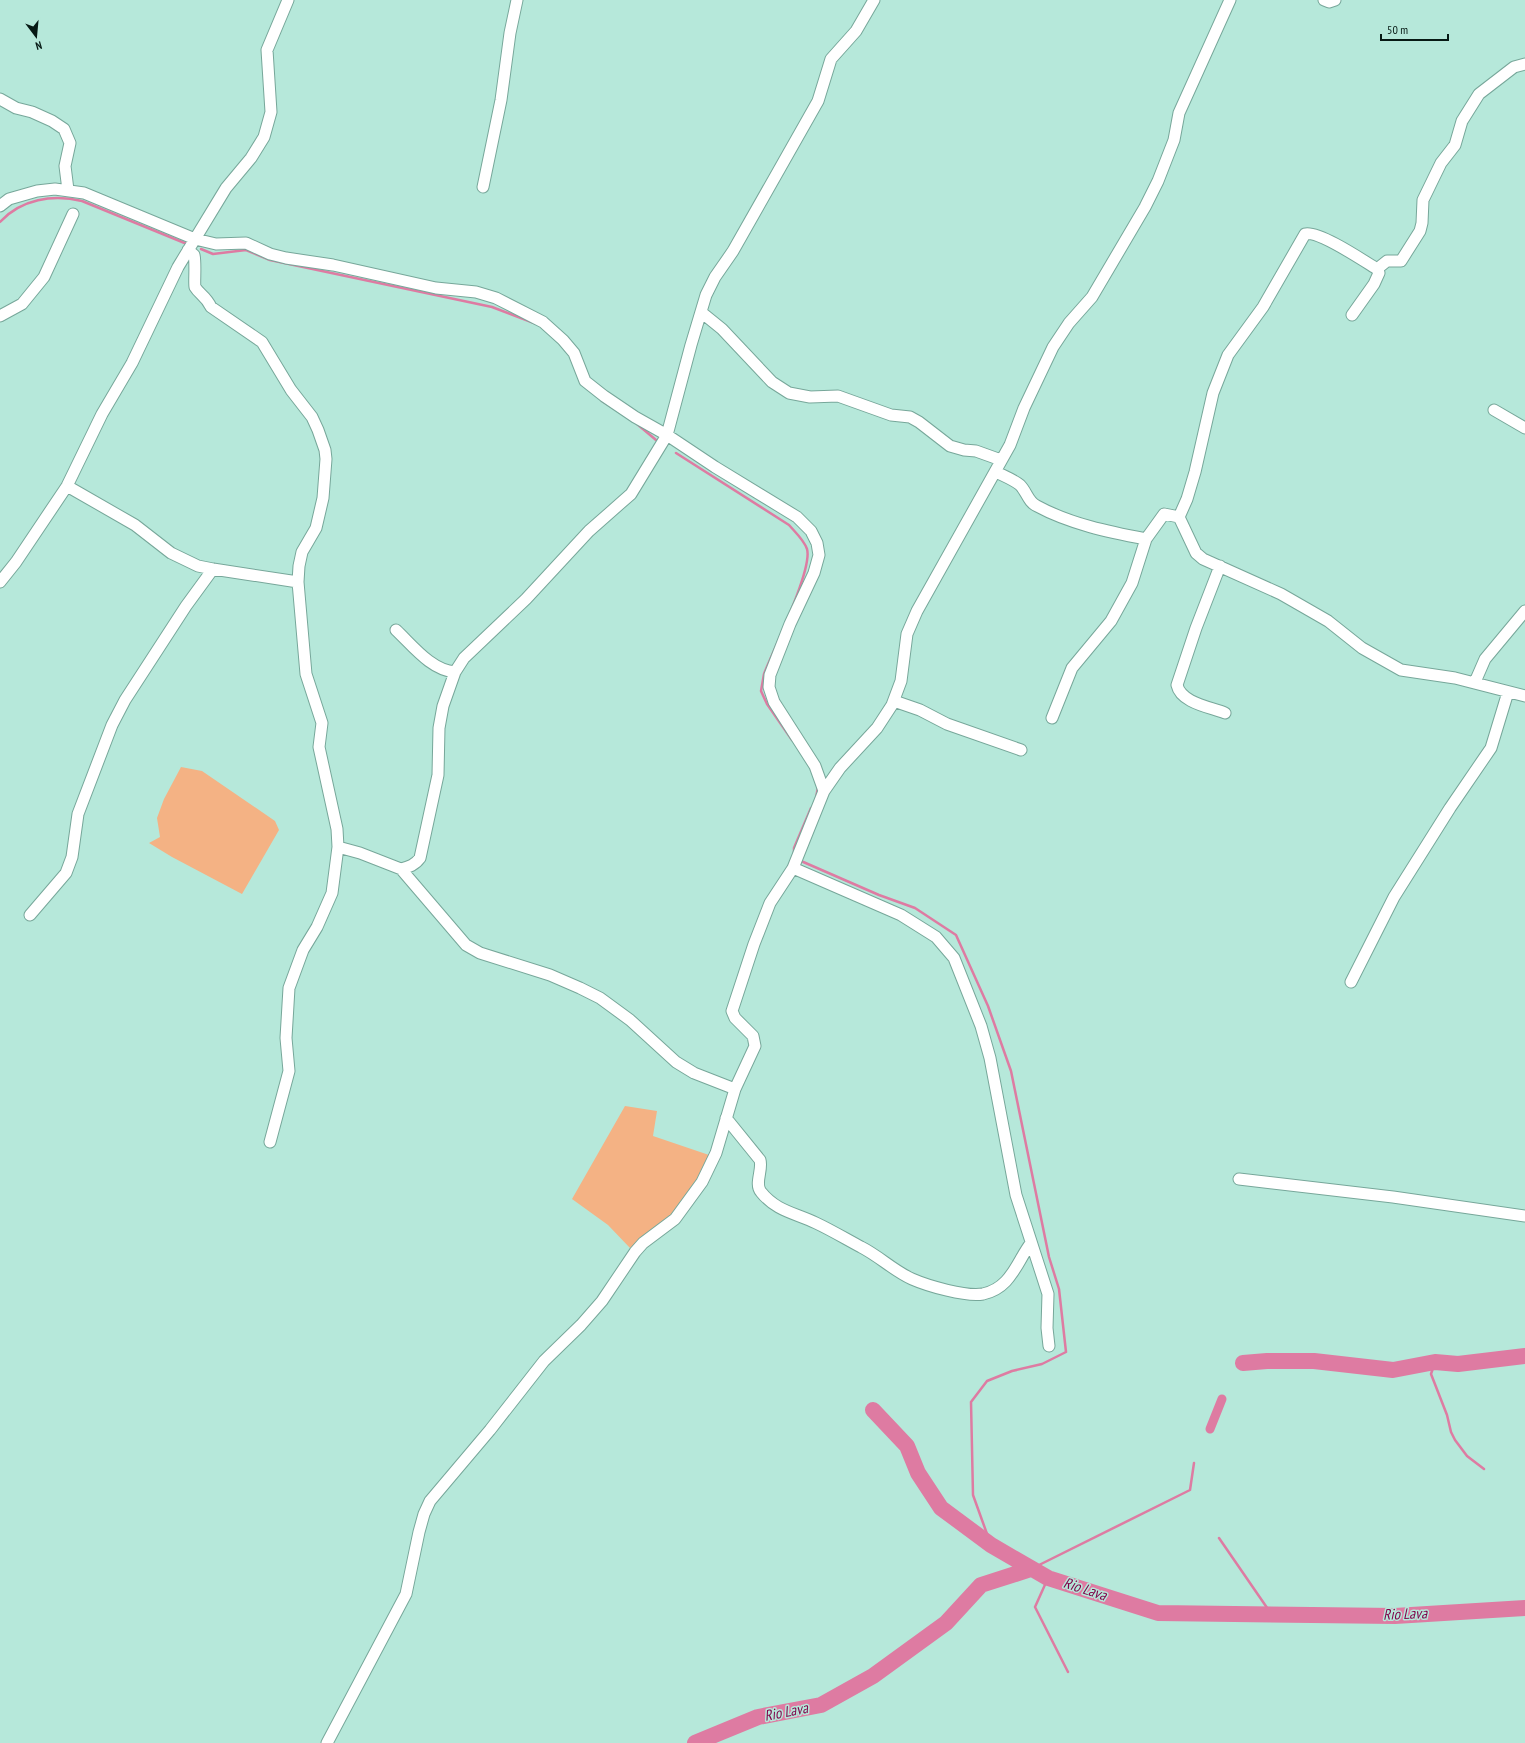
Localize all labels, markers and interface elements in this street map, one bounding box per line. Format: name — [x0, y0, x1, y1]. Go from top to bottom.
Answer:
north arrow — [16, 16, 56, 56]
scale bar — [1381, 16, 1448, 42]
text: 50 m — [1387, 22, 1408, 37]
text: N — [34, 38, 44, 53]
water label: Rio Lava — [1061, 1573, 1110, 1605]
water label: Rio Lava — [1383, 1603, 1428, 1624]
water label: Rio Lava — [763, 1698, 810, 1725]

